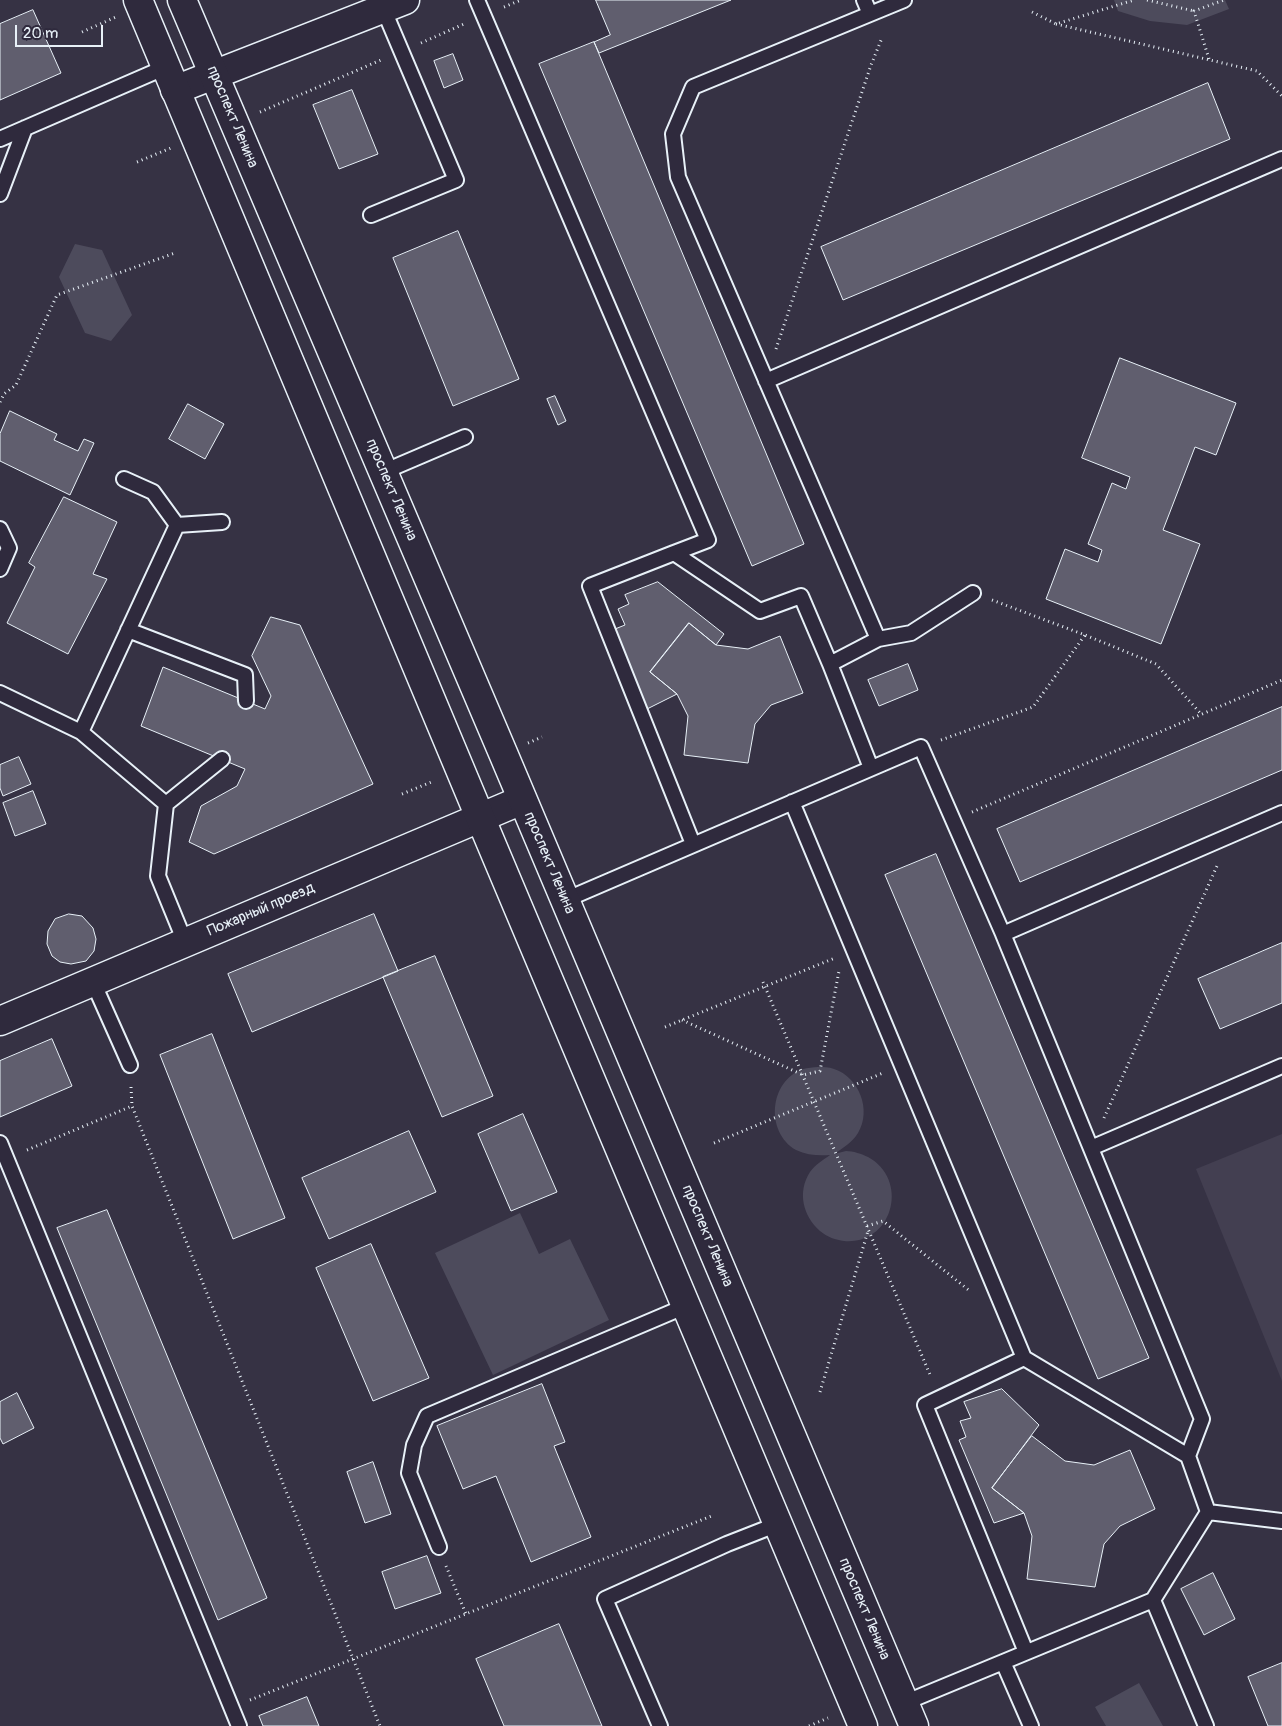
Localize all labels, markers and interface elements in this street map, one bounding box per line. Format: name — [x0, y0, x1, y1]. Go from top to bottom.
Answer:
scale bar — [18, 15, 105, 47]
text: 20 m — [23, 24, 58, 43]
street label: проспект Ленина — [202, 63, 262, 171]
street label: проспект Ленина — [361, 436, 421, 544]
street label: проспект Ленина — [519, 809, 579, 917]
street label: Пожарный проезд — [205, 879, 317, 941]
street label: проспект Ленина — [677, 1182, 737, 1290]
street label: проспект Ленина — [834, 1555, 894, 1663]

